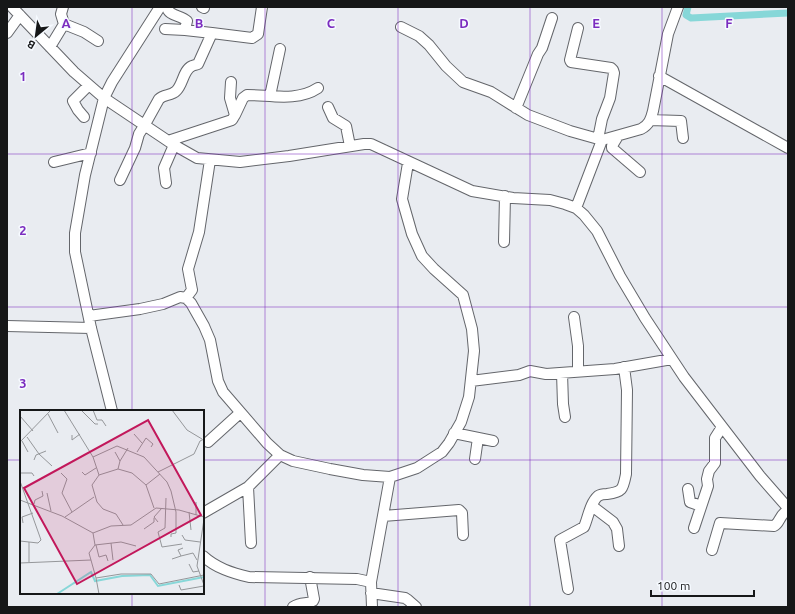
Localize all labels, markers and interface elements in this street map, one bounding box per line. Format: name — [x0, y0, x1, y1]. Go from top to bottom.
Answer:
north arrow — [16, 16, 56, 56]
text: A — [61, 16, 71, 30]
text: B — [195, 16, 204, 30]
text: C — [327, 16, 336, 30]
text: D — [459, 16, 469, 30]
text: E — [592, 16, 600, 30]
text: F — [725, 16, 733, 30]
text: B — [25, 38, 37, 52]
text: 1 — [19, 69, 27, 83]
text: 2 — [19, 223, 27, 237]
text: 3 — [19, 376, 27, 390]
inset map — [20, 410, 204, 594]
scale bar — [651, 572, 754, 598]
text: 100 m — [657, 579, 690, 592]

